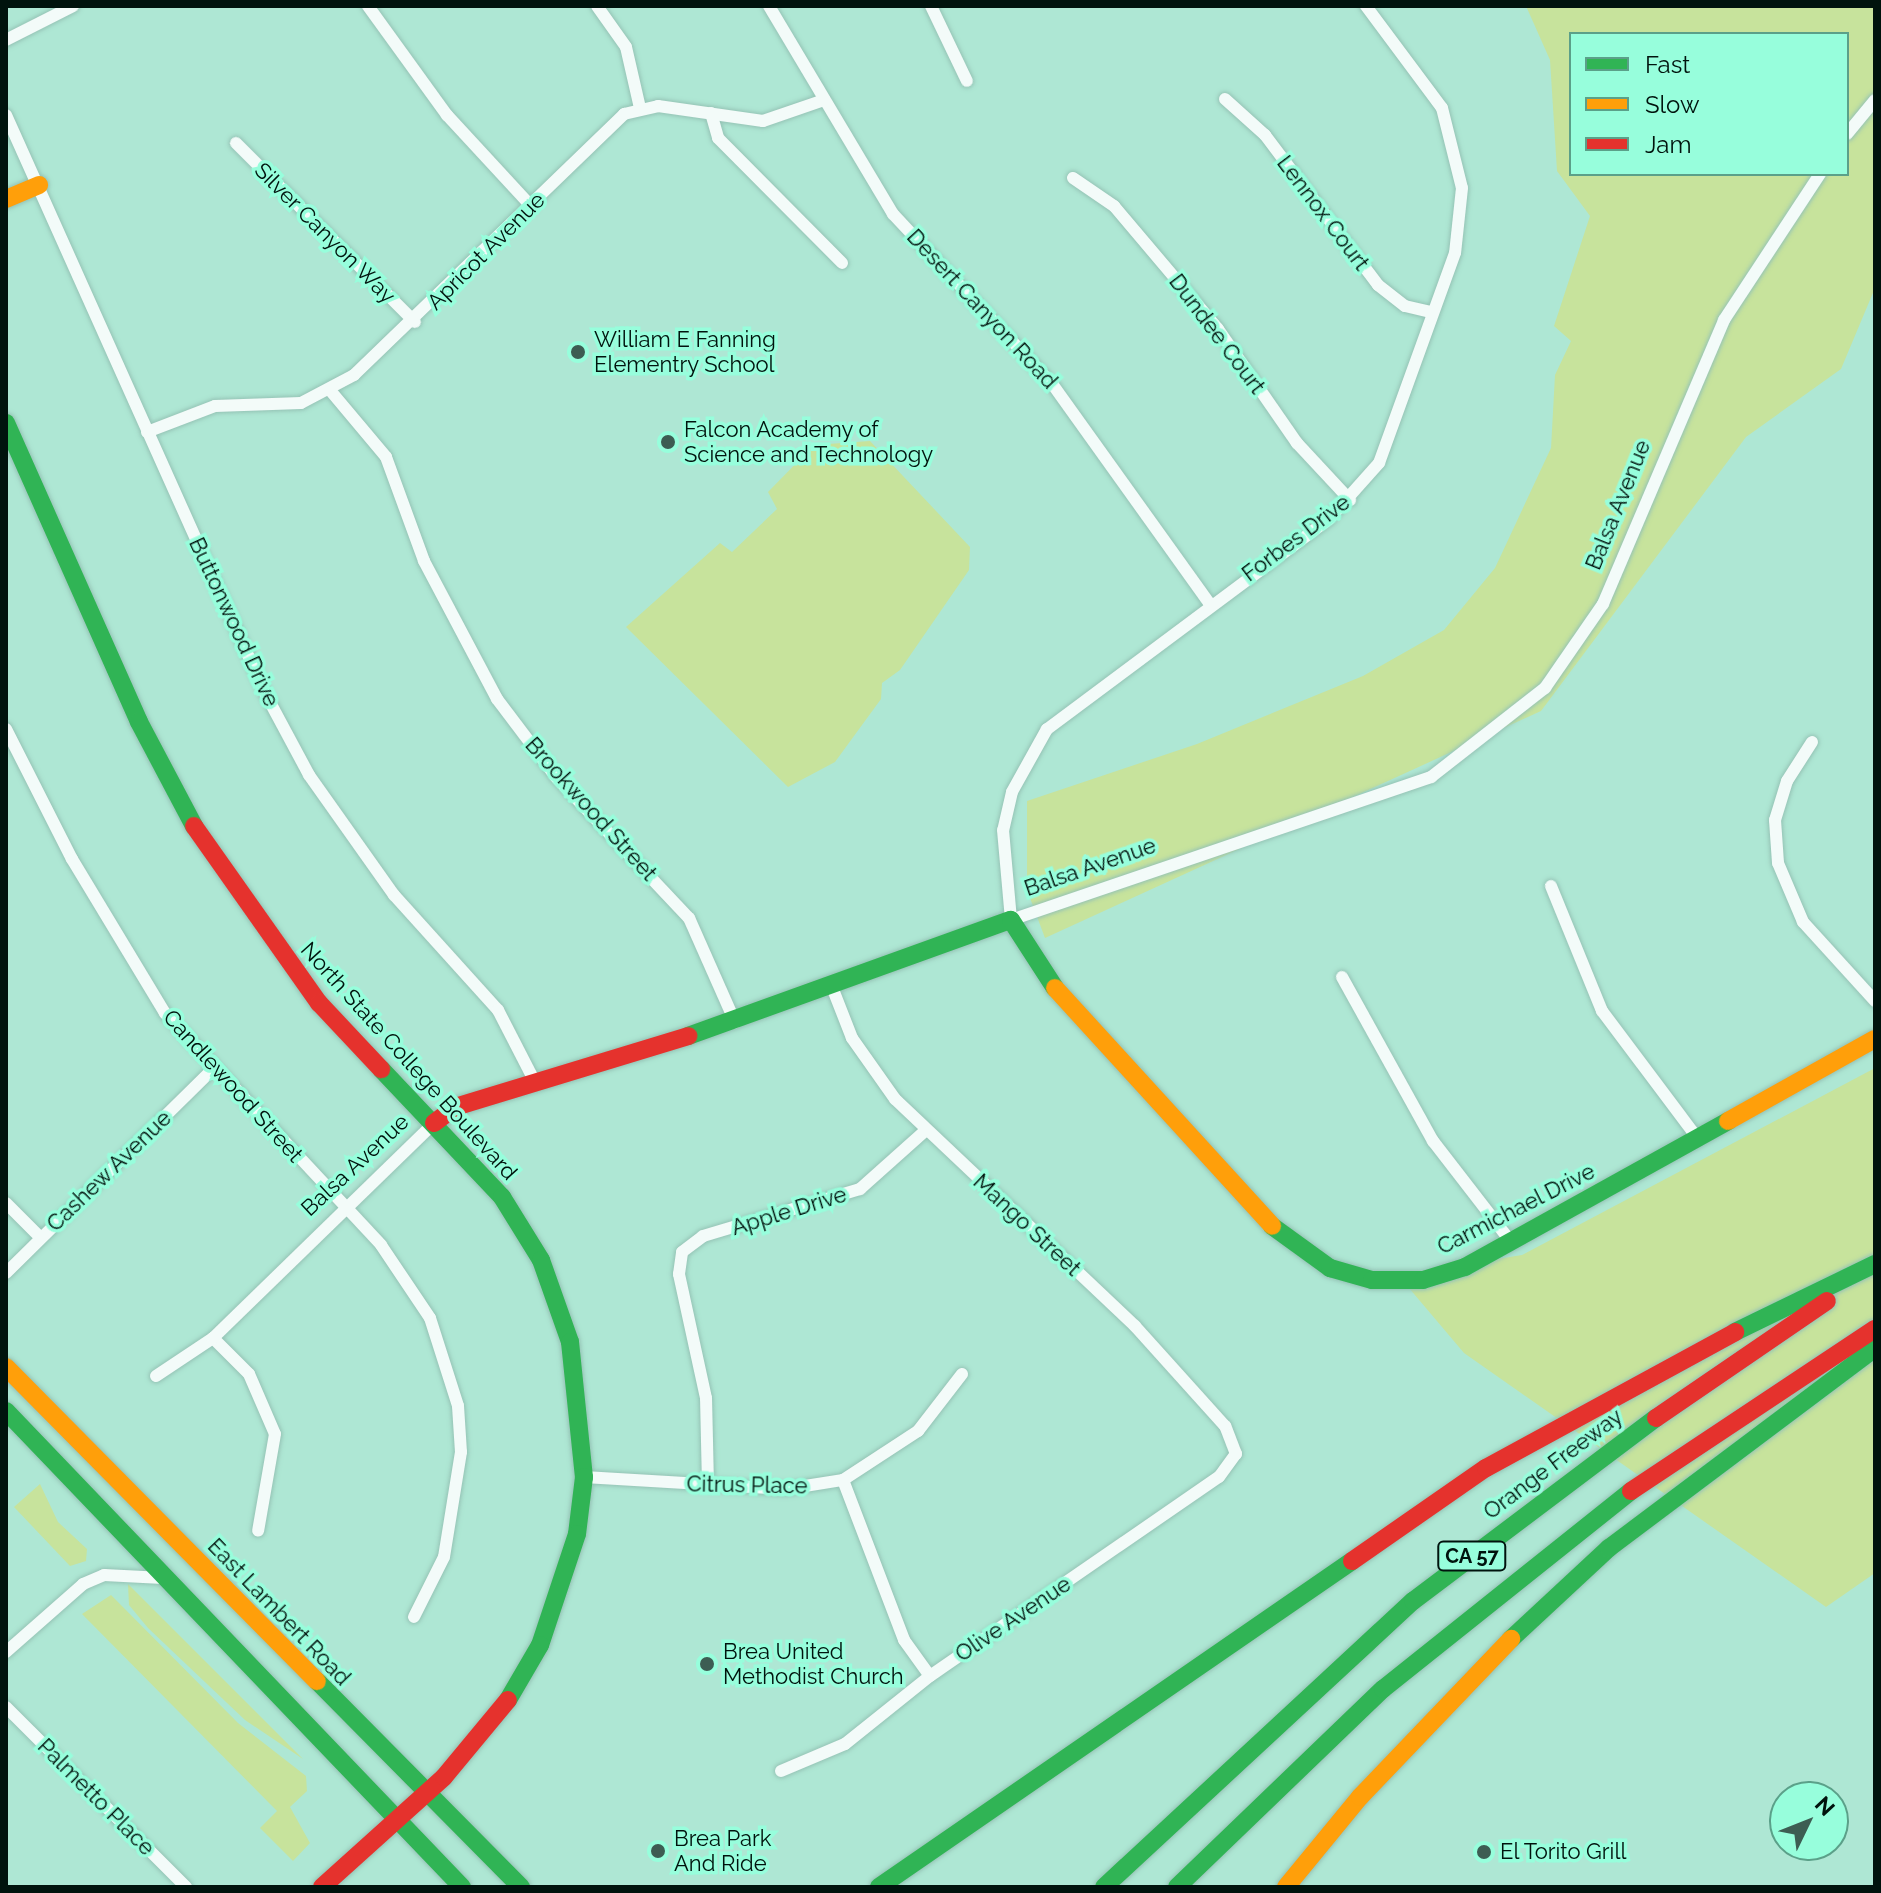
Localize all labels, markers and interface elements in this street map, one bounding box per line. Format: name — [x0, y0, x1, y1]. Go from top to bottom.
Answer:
legend — [1569, 32, 1849, 176]
text: Fast — [1645, 50, 1690, 79]
text: Slow — [1645, 90, 1699, 119]
text: Jam — [1645, 130, 1691, 159]
street label: Lennox Court — [1271, 150, 1375, 276]
street label: Silver Canyon Way — [249, 157, 401, 309]
street label: Apricot Avenue — [422, 187, 550, 315]
street label: Desert Canyon Road — [901, 224, 1063, 394]
street label: Dundee Court — [1163, 269, 1271, 399]
place label: William E Fanning Elementry School — [594, 326, 776, 378]
marker: William E Fanning Elementry School — [569, 343, 587, 361]
place label: Falcon Academy of Science and Technology — [684, 416, 934, 468]
marker: Falcon Academy of Science and Technology — [659, 433, 677, 451]
street label: Balsa Avenue — [1580, 436, 1656, 574]
street label: Forbes Drive — [1237, 489, 1355, 587]
street label: Buttonwood Drive — [183, 533, 285, 711]
street label: Brookwood Street — [520, 732, 662, 886]
street label: Balsa Avenue — [1020, 832, 1160, 902]
street label: North State College Boulevard — [295, 937, 523, 1185]
street label: Candlewood Street — [158, 1004, 308, 1168]
street label: Cashew Avenue — [41, 1105, 177, 1237]
street label: Balsa Avenue — [296, 1108, 414, 1222]
street label: Carmichael Drive — [1433, 1158, 1599, 1260]
street label: Mango Street — [968, 1169, 1086, 1281]
street label: Apple Drive — [728, 1181, 850, 1241]
street label: Orange Freeway — [1478, 1403, 1628, 1525]
street label: Citrus Place — [686, 1471, 808, 1499]
street label: East Lambert Road — [202, 1533, 356, 1691]
road number: CA 57 — [1436, 1540, 1508, 1572]
street label: Olive Avenue — [950, 1570, 1076, 1668]
place label: Brea United Methodist Church — [723, 1638, 904, 1690]
marker: Brea United Methodist Church — [698, 1655, 716, 1673]
street label: Palmetto Place — [32, 1733, 160, 1861]
north arrow — [1769, 1781, 1849, 1861]
text: N — [1810, 1791, 1840, 1821]
place label: Brea Park And Ride — [674, 1825, 771, 1876]
place label: El Torito Grill — [1500, 1839, 1628, 1865]
marker: Brea Park And Ride — [649, 1842, 667, 1860]
marker: El Torito Grill — [1475, 1843, 1493, 1861]

